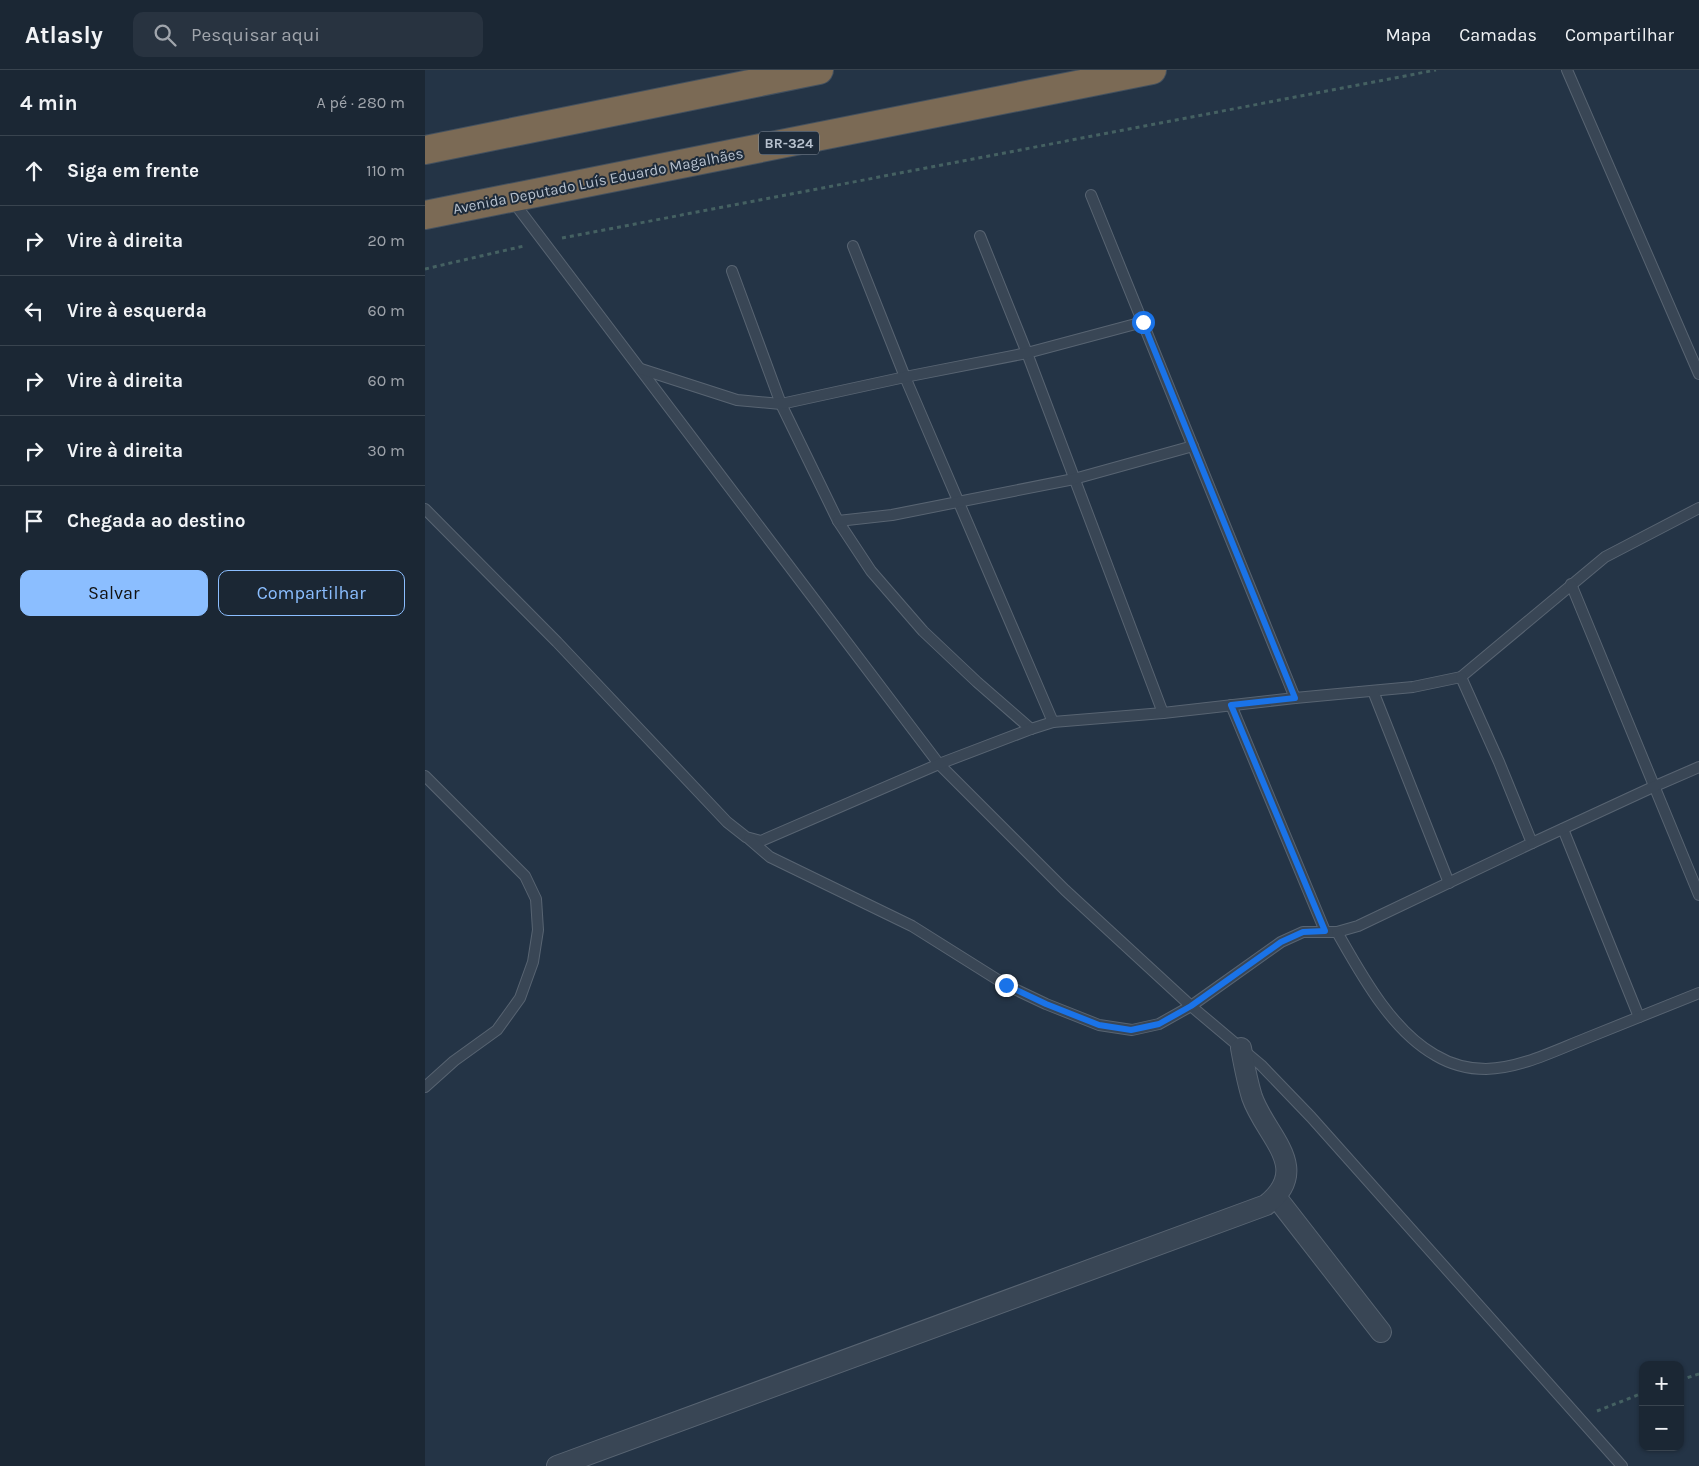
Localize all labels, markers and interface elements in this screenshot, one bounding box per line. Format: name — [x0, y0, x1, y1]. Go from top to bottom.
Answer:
search box — [133, 12, 483, 57]
text: Atlasly — [25, 21, 103, 49]
icon: search — [151, 21, 179, 49]
text: Pesquisar aqui — [191, 24, 320, 46]
text: Mapa — [1386, 24, 1431, 46]
text: Camadas — [1459, 24, 1537, 46]
text: Compartilhar — [1565, 24, 1674, 46]
text: 4 min — [20, 91, 78, 115]
text: A pé · 280 m — [317, 93, 405, 112]
road number: BR-324 — [759, 132, 819, 154]
street label: Avenida Deputado Luís Eduardo Magalhães — [451, 144, 745, 218]
icon: ahead — [20, 157, 48, 185]
text: Siga em frente — [67, 160, 199, 182]
text: 110 m — [366, 161, 405, 180]
icon: right — [20, 227, 48, 255]
text: Vire à direita — [67, 230, 183, 252]
text: 20 m — [367, 231, 405, 250]
icon: left — [20, 297, 48, 325]
text: Vire à esquerda — [67, 300, 207, 322]
text: 60 m — [368, 301, 405, 320]
route start — [1132, 311, 1155, 334]
icon: right — [20, 367, 48, 395]
text: Vire à direita — [67, 370, 183, 392]
text: 60 m — [368, 371, 405, 390]
icon: right — [20, 437, 48, 465]
text: Vire à direita — [67, 440, 183, 462]
text: 30 m — [367, 441, 405, 460]
icon: arrive — [20, 507, 48, 535]
text: Chegada ao destino — [67, 510, 245, 532]
button: Salvar — [20, 570, 208, 616]
button: Compartilhar — [218, 570, 405, 616]
route end — [995, 974, 1018, 997]
map controls — [1639, 1361, 1684, 1451]
button: + — [1639, 1361, 1684, 1406]
button: − — [1639, 1406, 1684, 1451]

